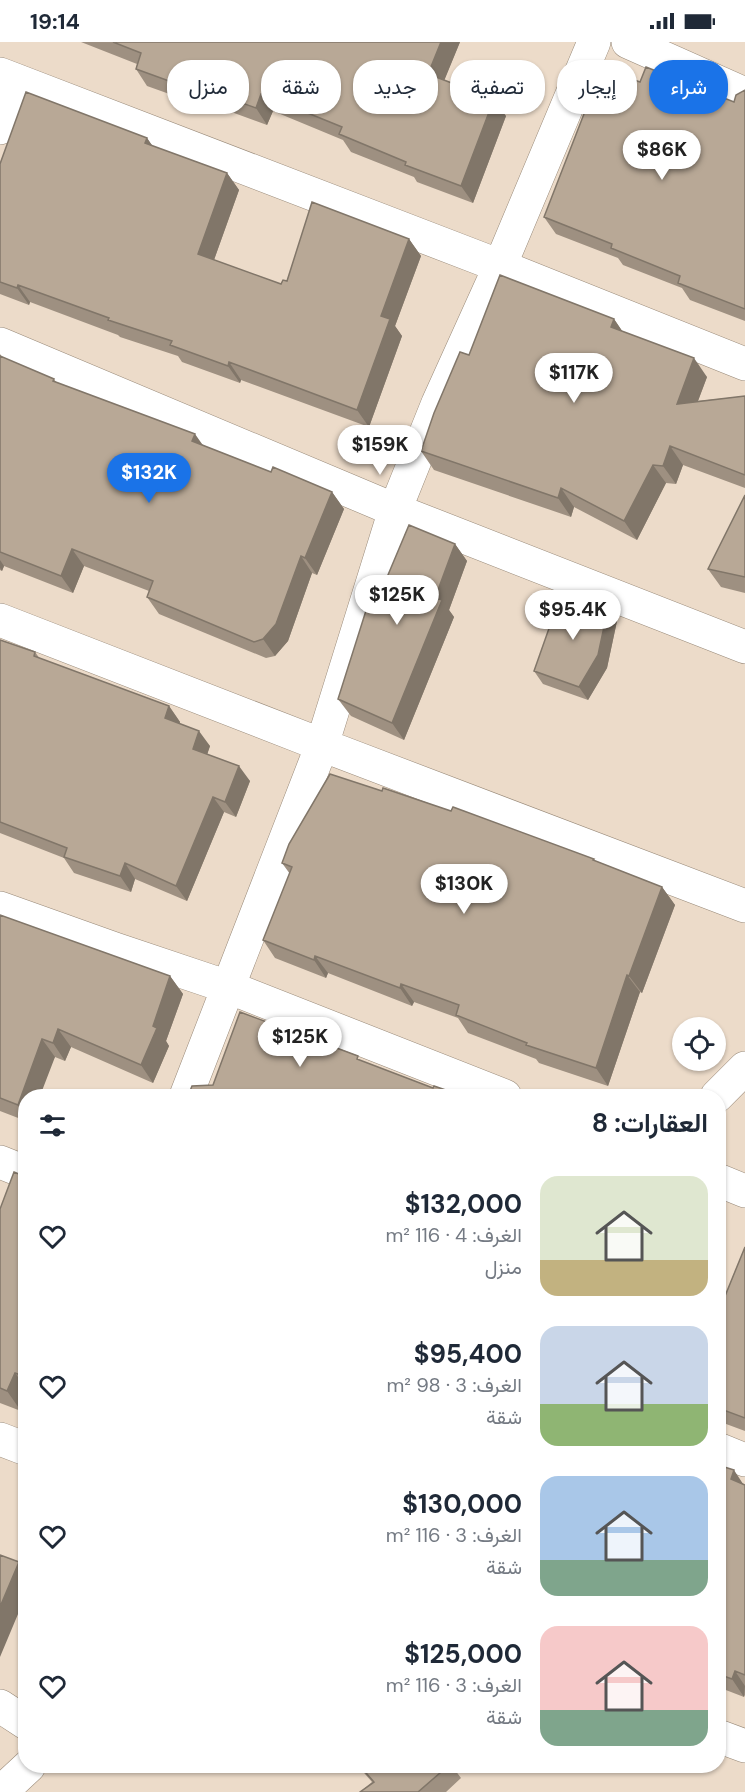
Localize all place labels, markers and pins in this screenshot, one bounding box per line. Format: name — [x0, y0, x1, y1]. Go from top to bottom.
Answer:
pin: $86K — [626, 130, 698, 181]
pin: $117K — [532, 353, 616, 404]
pin: $159K — [338, 425, 422, 476]
pin: $132K — [107, 453, 191, 504]
pin: $125K — [355, 575, 439, 626]
pin: $95.4K — [524, 590, 622, 641]
pin: $130K — [422, 864, 506, 915]
pin: $125K — [258, 1017, 342, 1068]

